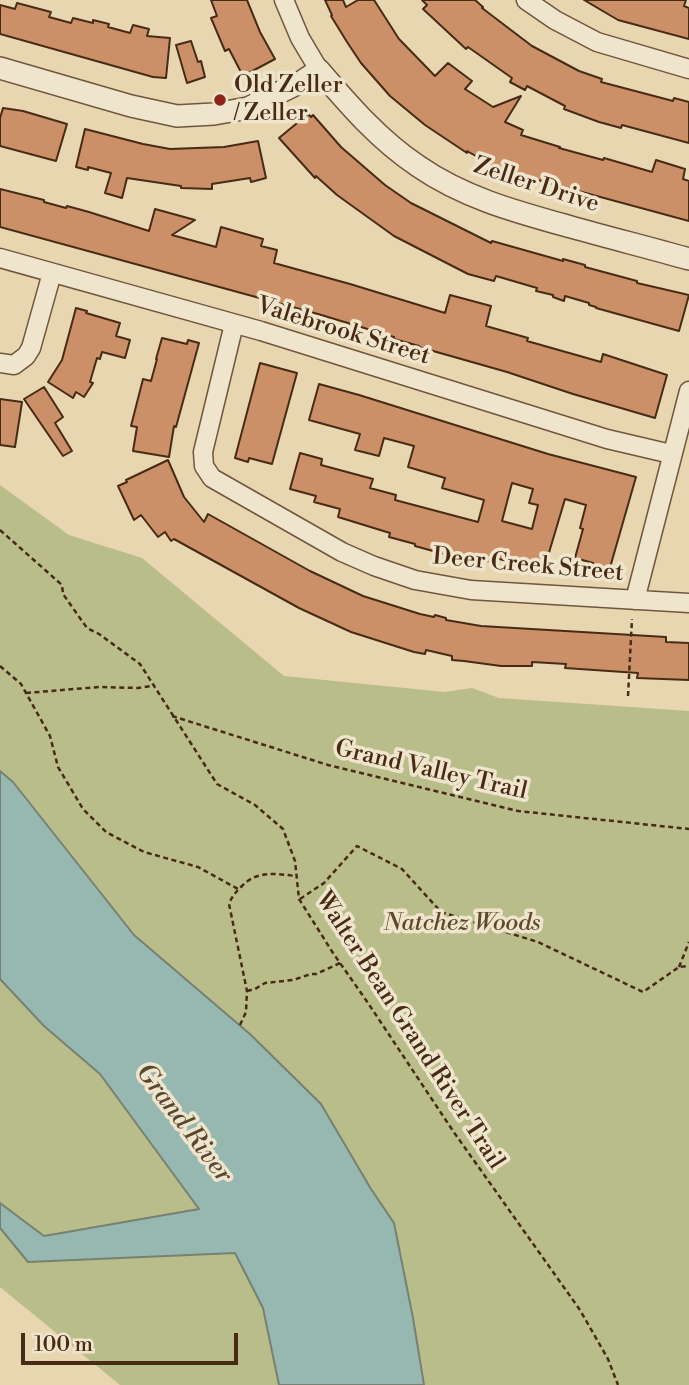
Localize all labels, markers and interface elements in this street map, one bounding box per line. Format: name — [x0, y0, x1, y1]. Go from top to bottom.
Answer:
place label: Old Zeller / Zeller — [234, 72, 343, 128]
marker: Old Zeller / Zeller — [212, 92, 228, 108]
street label: Zeller Drive — [469, 152, 603, 220]
street label: Valebrook Street — [253, 292, 433, 372]
street label: Deer Creek Street — [431, 543, 625, 589]
street label: Grand Valley Trail — [332, 735, 530, 807]
street label: Walter Bean Grand River Trail — [308, 887, 510, 1175]
park label: Natchez Woods — [383, 910, 541, 938]
water label: Grand River — [128, 1058, 238, 1190]
scale bar — [24, 1318, 242, 1362]
text: 100 m — [34, 1332, 93, 1358]

